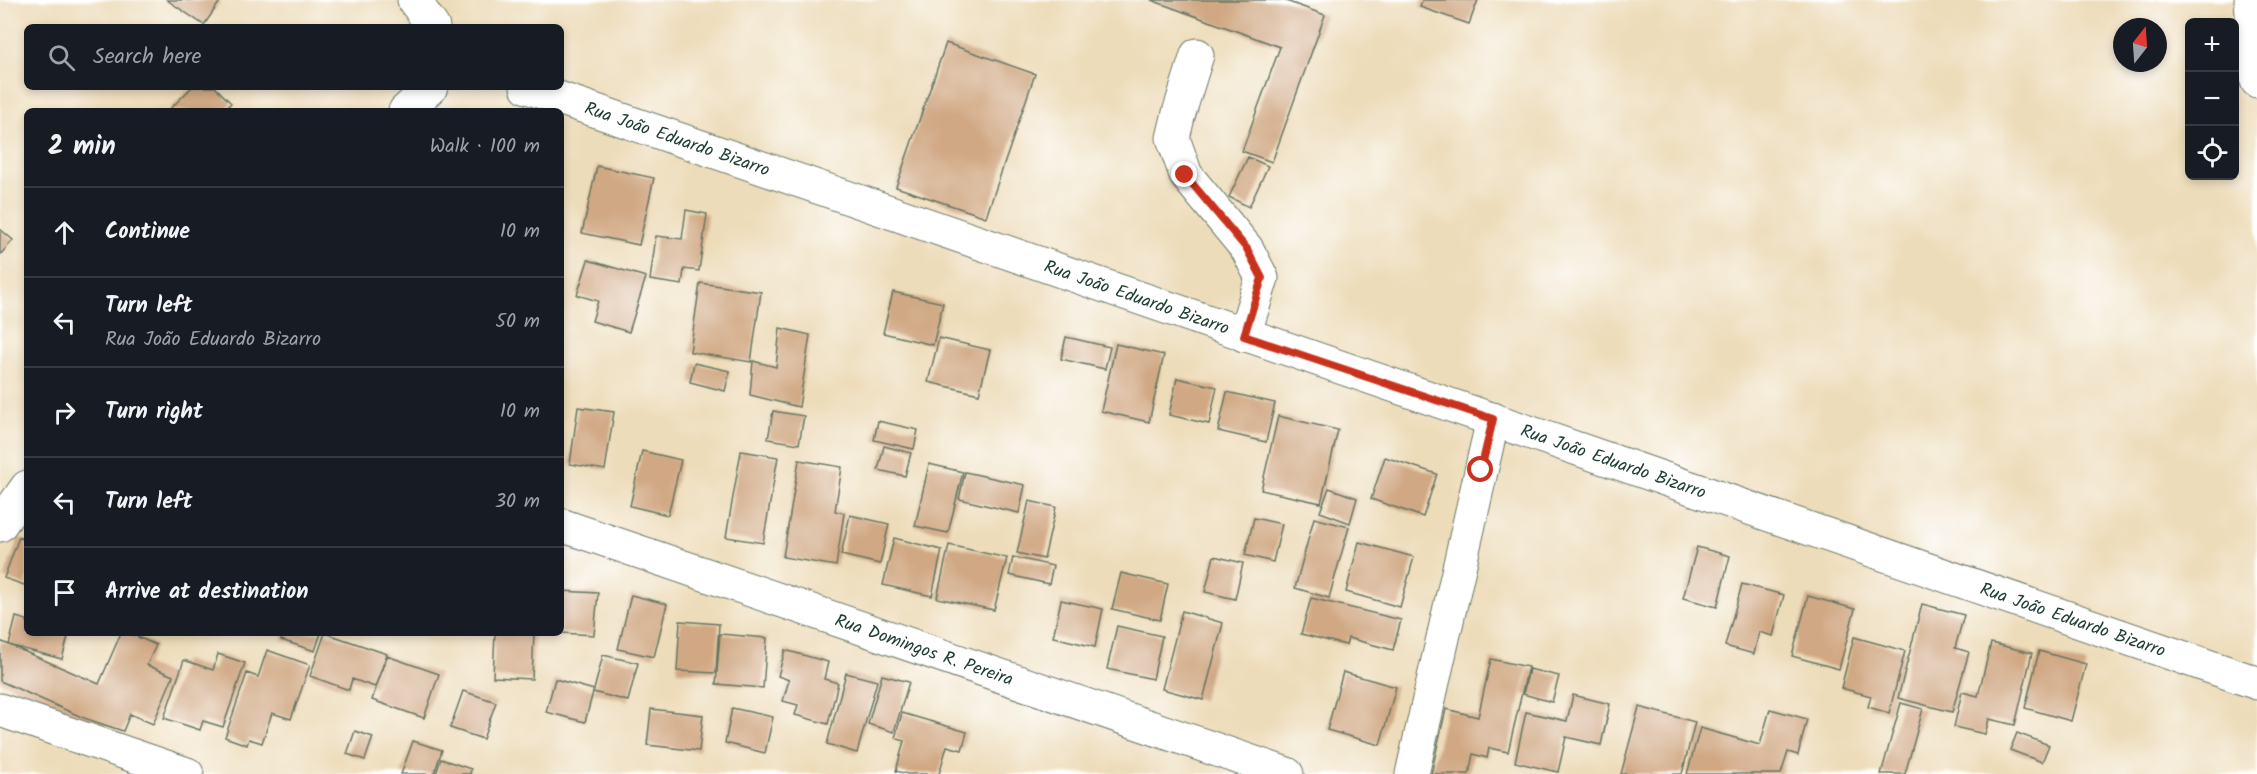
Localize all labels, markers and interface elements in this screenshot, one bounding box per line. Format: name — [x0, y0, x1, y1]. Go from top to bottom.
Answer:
north arrow — [2113, 18, 2167, 72]
map controls — [2185, 18, 2239, 180]
button: + — [2185, 18, 2239, 72]
search box — [24, 24, 564, 90]
text: Search here — [93, 40, 201, 75]
icon: search — [45, 41, 78, 74]
button: − — [2185, 72, 2239, 126]
street label: Rua João Eduardo Bizarro — [580, 95, 774, 186]
text: 2 min — [48, 126, 116, 168]
button: locate — [2185, 126, 2239, 180]
text: Walk · 100 m — [430, 131, 540, 163]
route end — [1171, 161, 1197, 187]
text: Continue — [105, 215, 190, 250]
icon: ahead — [48, 216, 81, 249]
text: 10 m — [500, 216, 540, 248]
street label: Rua João Eduardo Bizarro — [1040, 253, 1233, 344]
text: Turn left — [105, 289, 192, 324]
icon: left — [48, 306, 81, 339]
text: 50 m — [495, 306, 540, 338]
text: Rua João Eduardo Bizarro — [105, 324, 321, 356]
text: Turn right — [105, 395, 203, 430]
icon: right — [48, 396, 81, 429]
text: 10 m — [500, 396, 540, 428]
street label: Rua João Eduardo Bizarro — [1516, 417, 1710, 508]
route start — [1467, 456, 1493, 482]
text: Turn left — [105, 485, 192, 520]
icon: left — [48, 486, 81, 519]
text: 30 m — [495, 486, 540, 518]
text: Arrive at destination — [105, 575, 308, 610]
icon: arrive — [48, 576, 81, 609]
street label: Rua João Eduardo Bizarro — [1976, 576, 2169, 666]
street label: Rua Domingos R. Pereira — [831, 607, 1017, 695]

